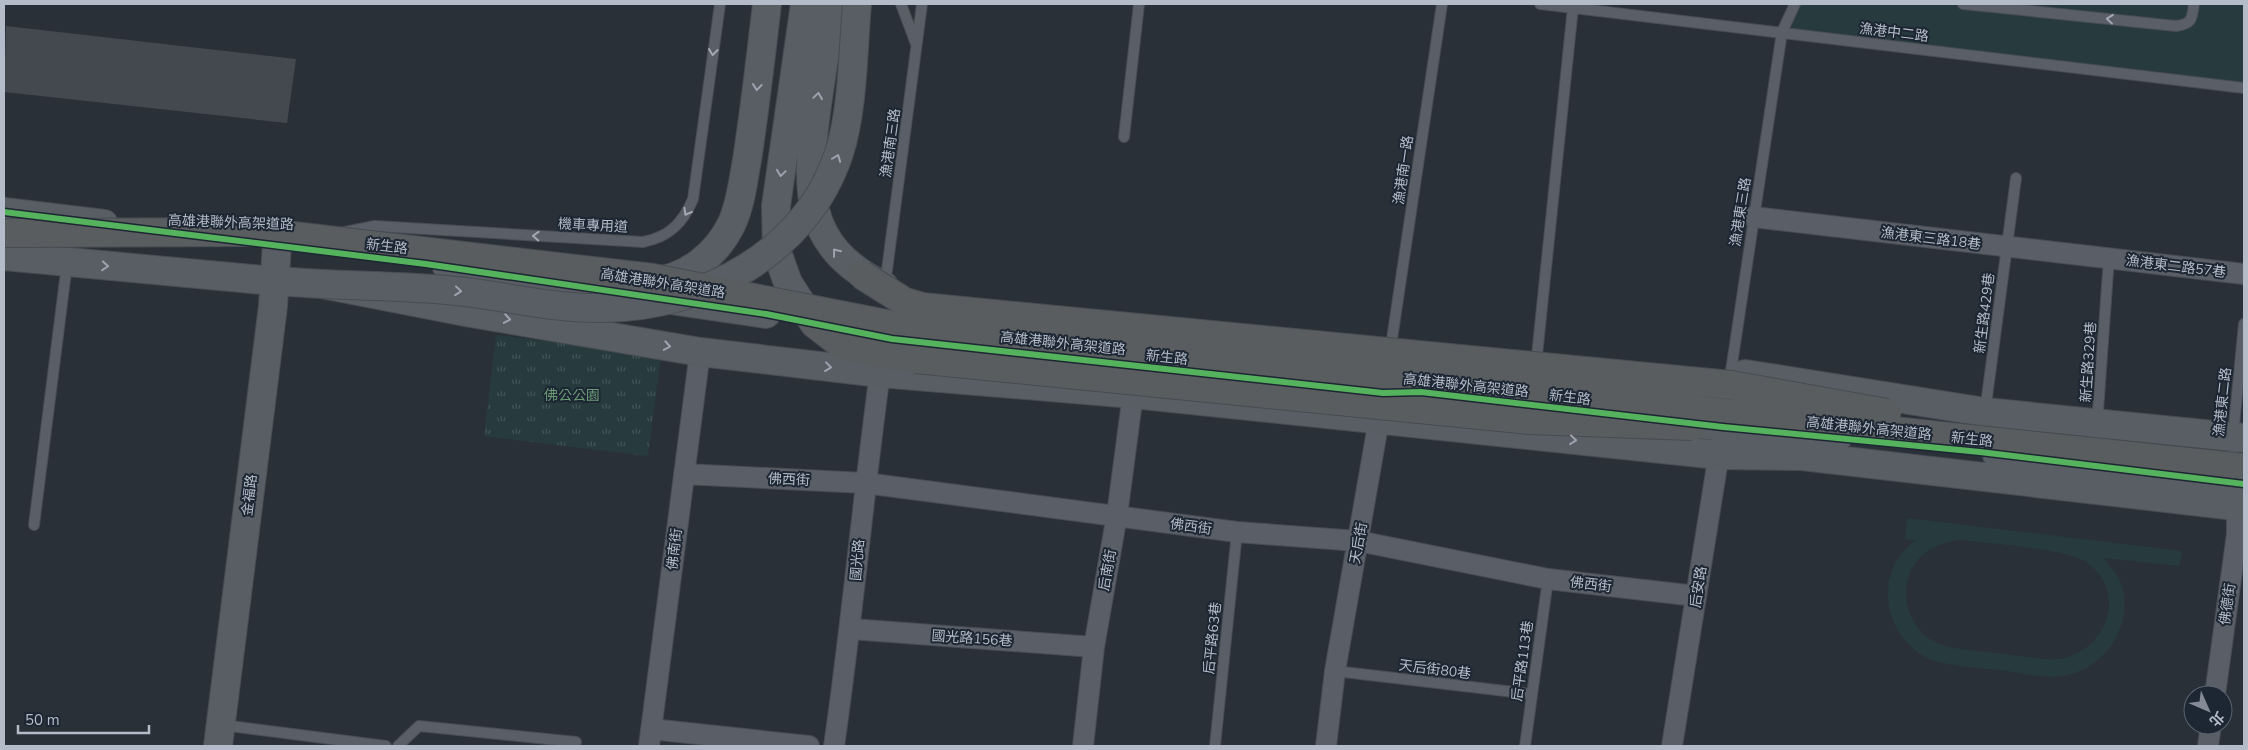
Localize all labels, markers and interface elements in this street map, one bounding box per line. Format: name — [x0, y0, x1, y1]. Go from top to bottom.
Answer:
one-way arrow — [2106, 14, 2114, 25]
street label: 漁港中二路 — [1858, 19, 1930, 46]
one-way arrow — [708, 48, 719, 56]
one-way arrow — [752, 83, 763, 91]
one-way arrow — [813, 91, 823, 100]
street label: 漁港南三路 — [876, 107, 905, 179]
street label: 漁港南一路 — [1389, 134, 1418, 206]
one-way arrow — [831, 155, 841, 163]
one-way arrow — [776, 169, 786, 178]
street label: 漁港東三路 — [1726, 176, 1755, 248]
one-way arrow — [683, 206, 693, 215]
street label: 高雄港聯外高架道路 — [168, 211, 294, 234]
street label: 機車專用道 — [558, 214, 628, 237]
street label: 漁港東三路18巷 — [1880, 223, 1982, 254]
one-way arrow — [532, 230, 540, 241]
street label: 新生路 — [365, 235, 409, 258]
one-way arrow — [833, 249, 841, 258]
street label: 漁港東二路57巷 — [2125, 251, 2227, 282]
one-way arrow — [101, 260, 109, 271]
street label: 高雄港聯外高架道路 — [599, 264, 727, 303]
street label: 新生路429巷 — [1970, 272, 1999, 355]
one-way arrow — [454, 285, 462, 296]
one-way arrow — [503, 313, 511, 323]
street label: 新生路329巷 — [2076, 321, 2101, 403]
street label: 高雄港聯外高架道路 — [999, 327, 1127, 360]
one-way arrow — [664, 340, 672, 351]
street label: 新生路 — [1145, 346, 1189, 369]
one-way arrow — [825, 361, 833, 372]
street label: 漁港東二路 — [2209, 366, 2236, 438]
street label: 高雄港聯外高架道路 — [1402, 369, 1530, 402]
park label: 佛公公園 — [544, 386, 600, 405]
street label: 新生路 — [1548, 386, 1592, 409]
street label: 高雄港聯外高架道路 — [1805, 412, 1933, 445]
street label: 新生路 — [1950, 428, 1994, 451]
one-way arrow — [1569, 434, 1577, 445]
street label: 佛西街 — [768, 469, 810, 490]
street label: 金福路 — [238, 473, 261, 517]
street label: 佛西街 — [1169, 514, 1213, 539]
street label: 天后街 — [1345, 521, 1371, 565]
street label: 佛南街 — [663, 527, 686, 571]
street label: 國光路 — [846, 538, 869, 582]
street label: 后南街 — [1094, 548, 1120, 592]
street label: 后安路 — [1686, 565, 1711, 609]
street label: 佛西街 — [1569, 573, 1613, 596]
street label: 佛德街 — [2215, 582, 2240, 626]
street label: 后平路63巷 — [1199, 601, 1226, 675]
street label: 后平路113巷 — [1507, 620, 1538, 703]
street label: 國光路156巷 — [931, 626, 1013, 651]
street label: 天后街80巷 — [1398, 656, 1472, 683]
north arrow — [2183, 685, 2233, 735]
scale bar — [18, 702, 149, 734]
text: 北 — [2205, 707, 2229, 731]
text: 50 m — [25, 710, 60, 730]

